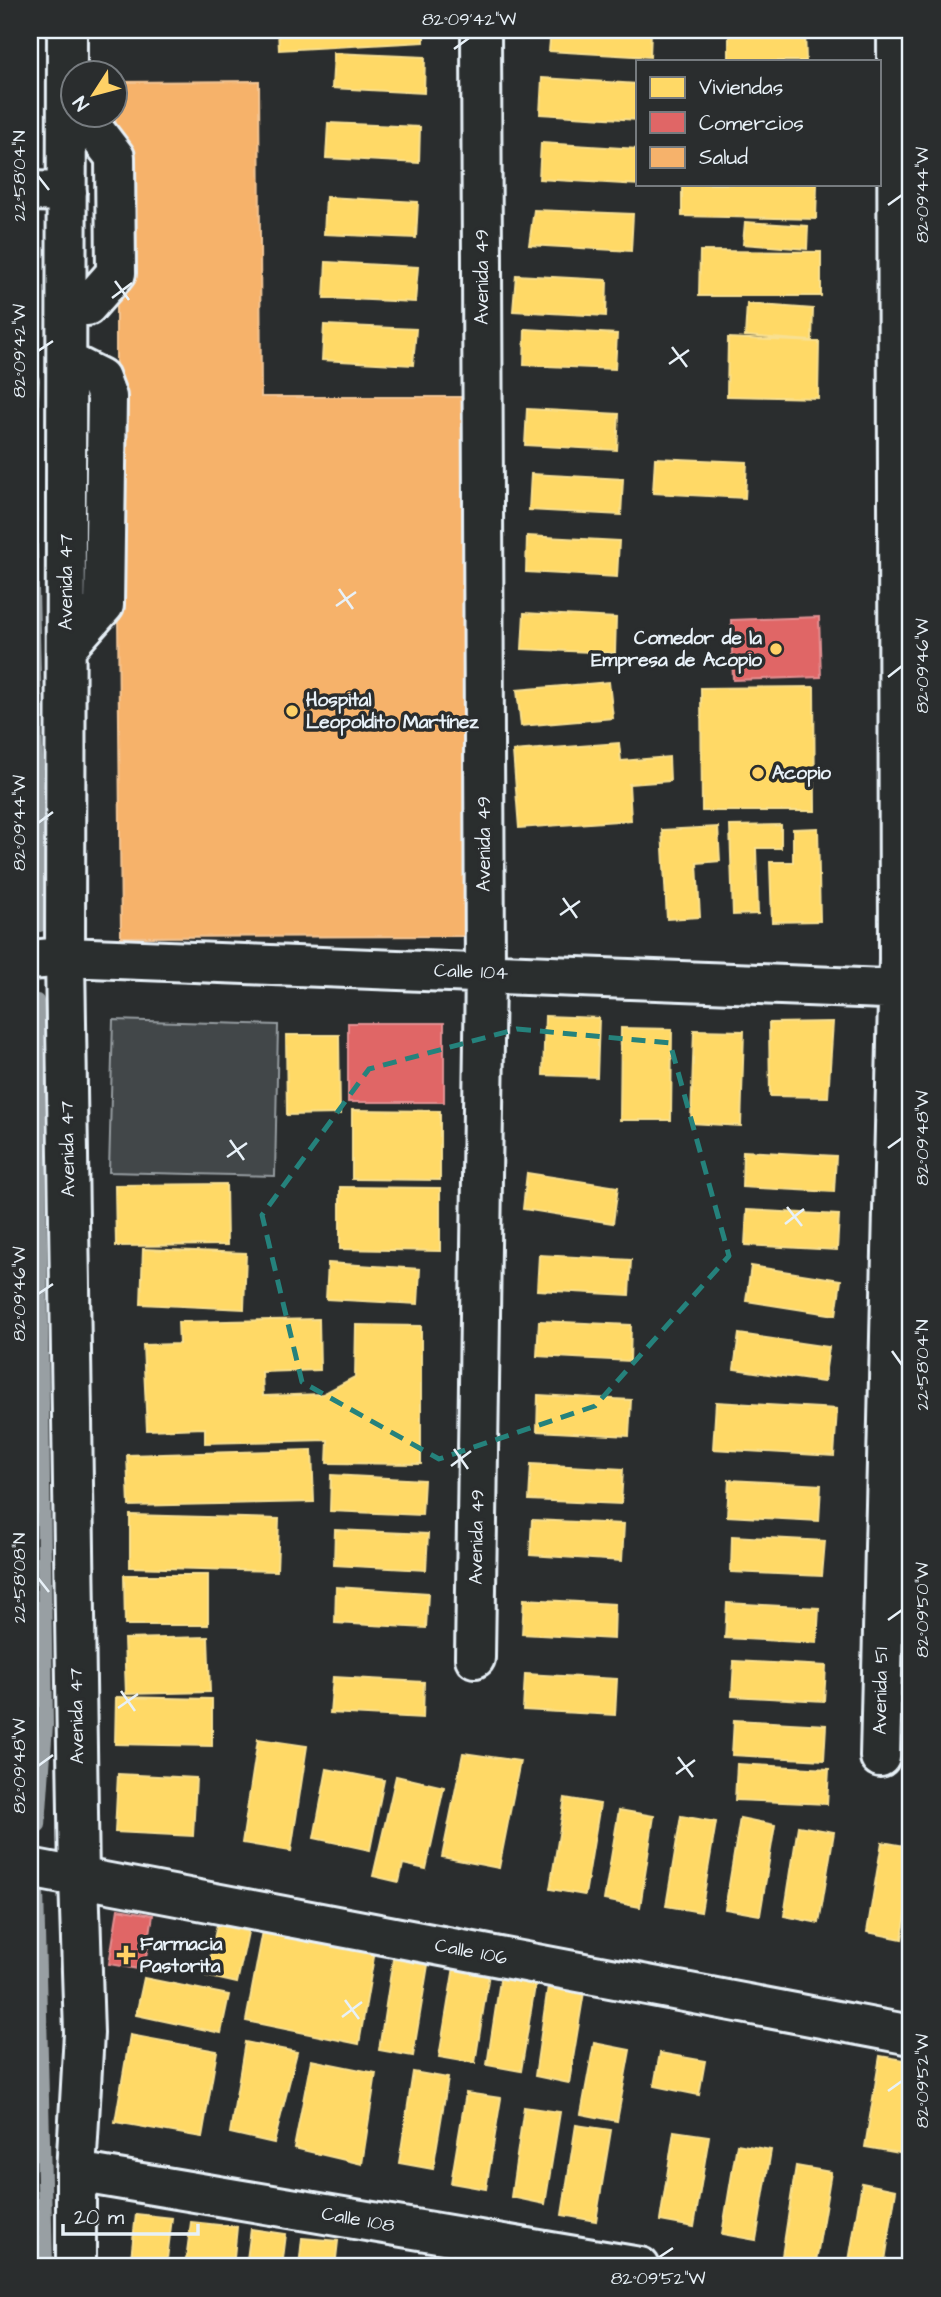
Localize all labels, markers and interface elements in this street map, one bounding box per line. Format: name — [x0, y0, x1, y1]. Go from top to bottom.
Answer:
text: 82°09'42"W — [422, 7, 516, 32]
north arrow — [60, 60, 130, 130]
legend — [636, 60, 881, 186]
text: Viviendas — [699, 73, 783, 102]
text: N — [67, 90, 96, 116]
text: Comercios — [699, 109, 804, 138]
text: 22°58'04"N — [7, 130, 32, 222]
text: Salud — [699, 143, 748, 172]
text: 82°09'44"W — [910, 147, 935, 243]
street label: Avenida 49 — [469, 229, 496, 325]
text: 82°09'42"W — [7, 304, 32, 398]
street label: Avenida 47 — [53, 534, 80, 630]
text: 82°09'46"W — [910, 618, 935, 714]
place label: Comedor de la Empresa de Acopio — [591, 625, 762, 674]
marker: Comedor de la Empresa de Acopio — [768, 641, 784, 657]
place label: Hospital Leopoldito Martínez — [306, 687, 479, 736]
marker: Hospital Leopoldito Martínez — [284, 703, 300, 719]
place label: Acopio — [772, 760, 831, 787]
marker: Acopio — [750, 765, 766, 781]
text: 82°09'44"W — [7, 775, 32, 871]
street label: Avenida 49 — [471, 796, 498, 892]
street label: Calle 104 — [433, 957, 509, 987]
text: 82°09'48"W — [910, 1090, 935, 1186]
street label: Avenida 47 — [54, 1100, 82, 1197]
text: 82°09'46"W — [7, 1246, 32, 1342]
text: 22°58'04"N — [910, 1319, 935, 1411]
street label: Avenida 49 — [463, 1489, 491, 1585]
text: 22°58'08"N — [7, 1533, 32, 1623]
text: 82°09'50"W — [910, 1562, 935, 1658]
street label: Avenida 51 — [867, 1646, 895, 1735]
street label: Avenida 47 — [63, 1667, 91, 1764]
text: 82°09'48"W — [7, 1718, 32, 1814]
place label: Farmacia Pastorita — [140, 1931, 223, 1980]
street label: Calle 106 — [432, 1932, 510, 1972]
marker: Farmacia Pastorita — [118, 1947, 134, 1963]
text: 82°09'52"W — [910, 2034, 935, 2128]
scale bar — [63, 2192, 198, 2236]
street label: Calle 108 — [319, 2200, 397, 2240]
text: 20 m — [74, 2203, 125, 2232]
text: 82°09'52"W — [611, 2266, 705, 2291]

